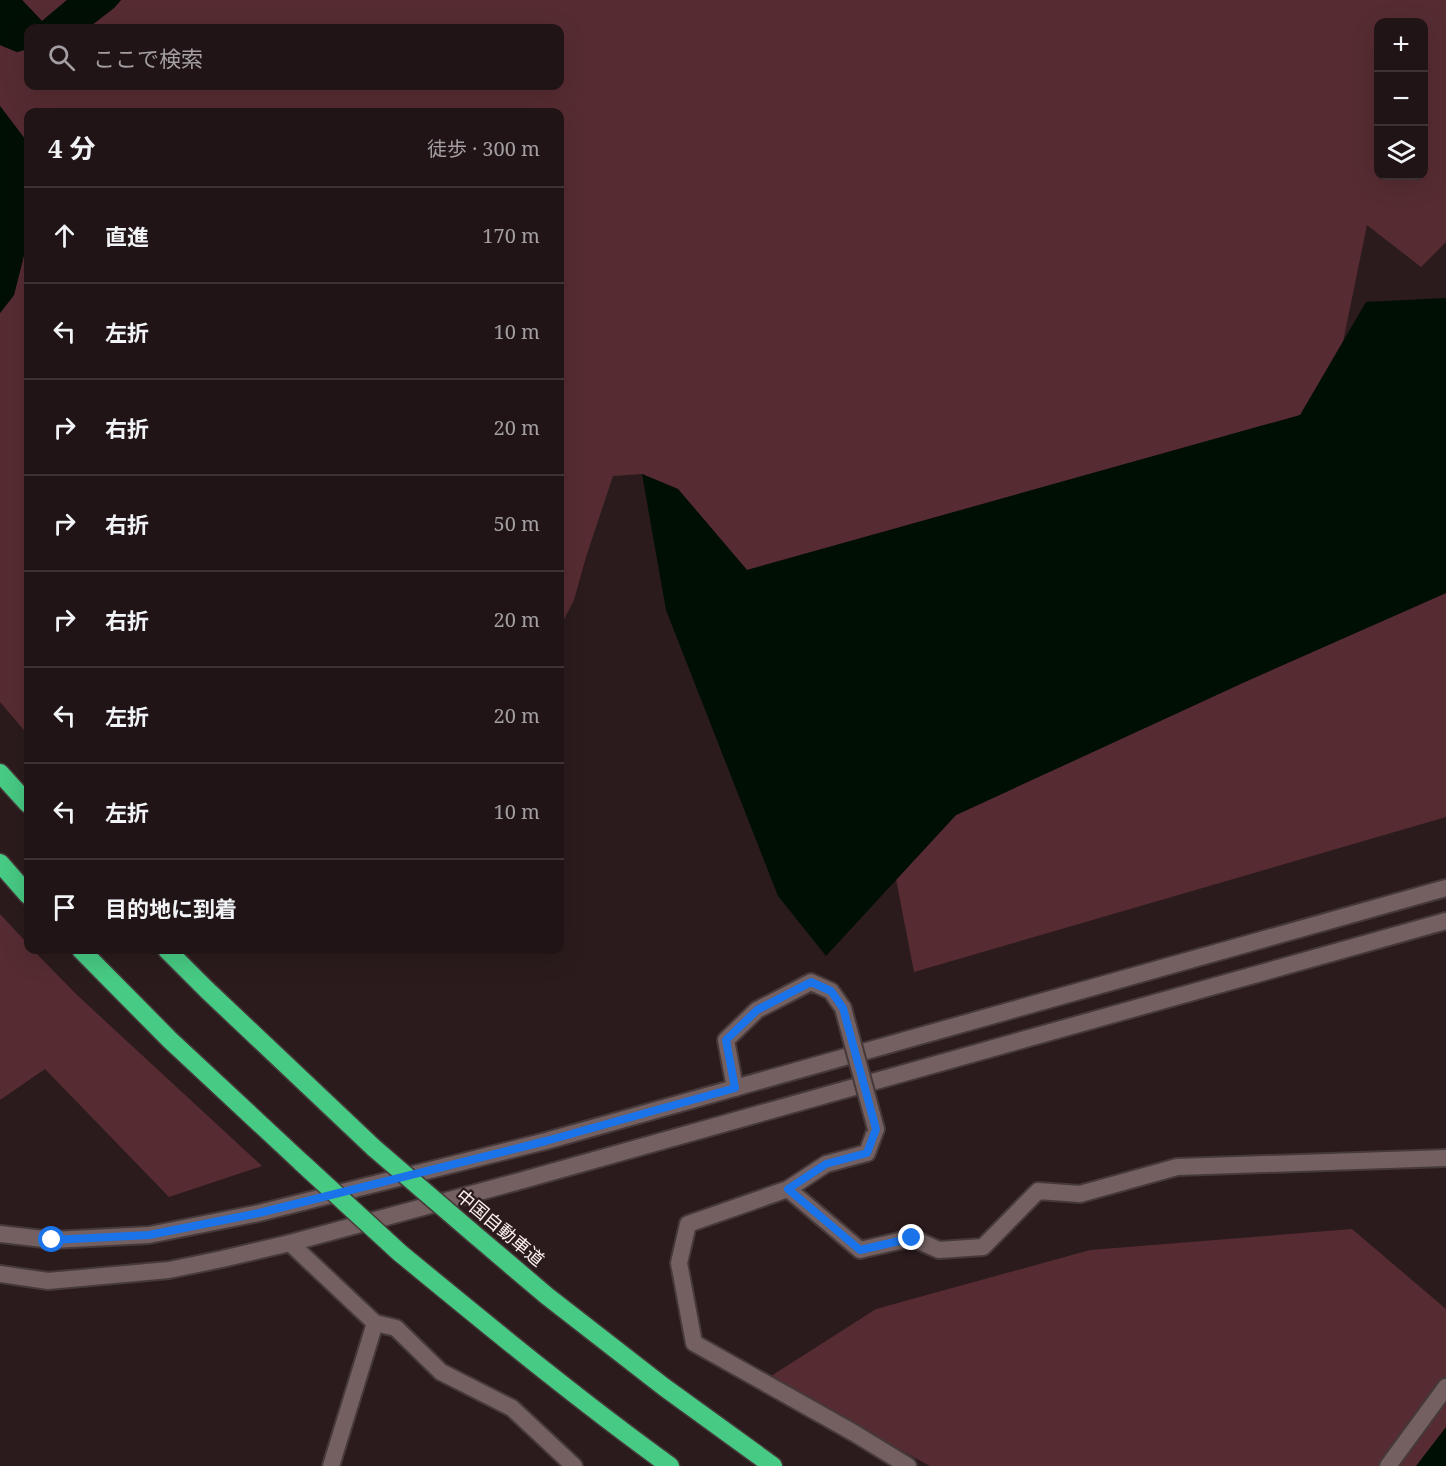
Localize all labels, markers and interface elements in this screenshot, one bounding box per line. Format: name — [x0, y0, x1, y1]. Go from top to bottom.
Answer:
map controls — [1374, 18, 1428, 180]
button: + — [1374, 18, 1428, 72]
search box — [24, 24, 564, 90]
icon: search — [45, 41, 78, 74]
text: ここで検索 — [93, 43, 203, 73]
button: − — [1374, 72, 1428, 126]
button: layers — [1374, 126, 1428, 180]
text: 4 分 — [48, 130, 95, 166]
text: 徒歩 · 300 m — [427, 135, 540, 162]
icon: ahead — [48, 219, 81, 252]
text: 直進 — [105, 221, 149, 251]
text: 170 m — [482, 222, 540, 249]
icon: left — [48, 315, 81, 348]
text: 左折 — [105, 317, 149, 347]
text: 10 m — [494, 318, 540, 345]
icon: right — [48, 411, 81, 444]
text: 右折 — [105, 413, 149, 443]
text: 20 m — [494, 414, 540, 441]
icon: right — [48, 507, 81, 540]
text: 右折 — [105, 509, 149, 539]
text: 50 m — [494, 510, 540, 537]
icon: right — [48, 603, 81, 636]
text: 右折 — [105, 605, 149, 635]
text: 20 m — [494, 606, 540, 633]
icon: left — [48, 699, 81, 732]
text: 左折 — [105, 701, 149, 731]
text: 20 m — [494, 702, 540, 729]
icon: left — [48, 795, 81, 828]
text: 左折 — [105, 797, 149, 827]
text: 10 m — [494, 798, 540, 825]
icon: arrive — [48, 891, 81, 924]
text: 目的地に到着 — [105, 893, 237, 923]
street label: 中国自動車道 — [452, 1183, 550, 1271]
route end — [898, 1224, 924, 1250]
route start — [38, 1226, 64, 1252]

